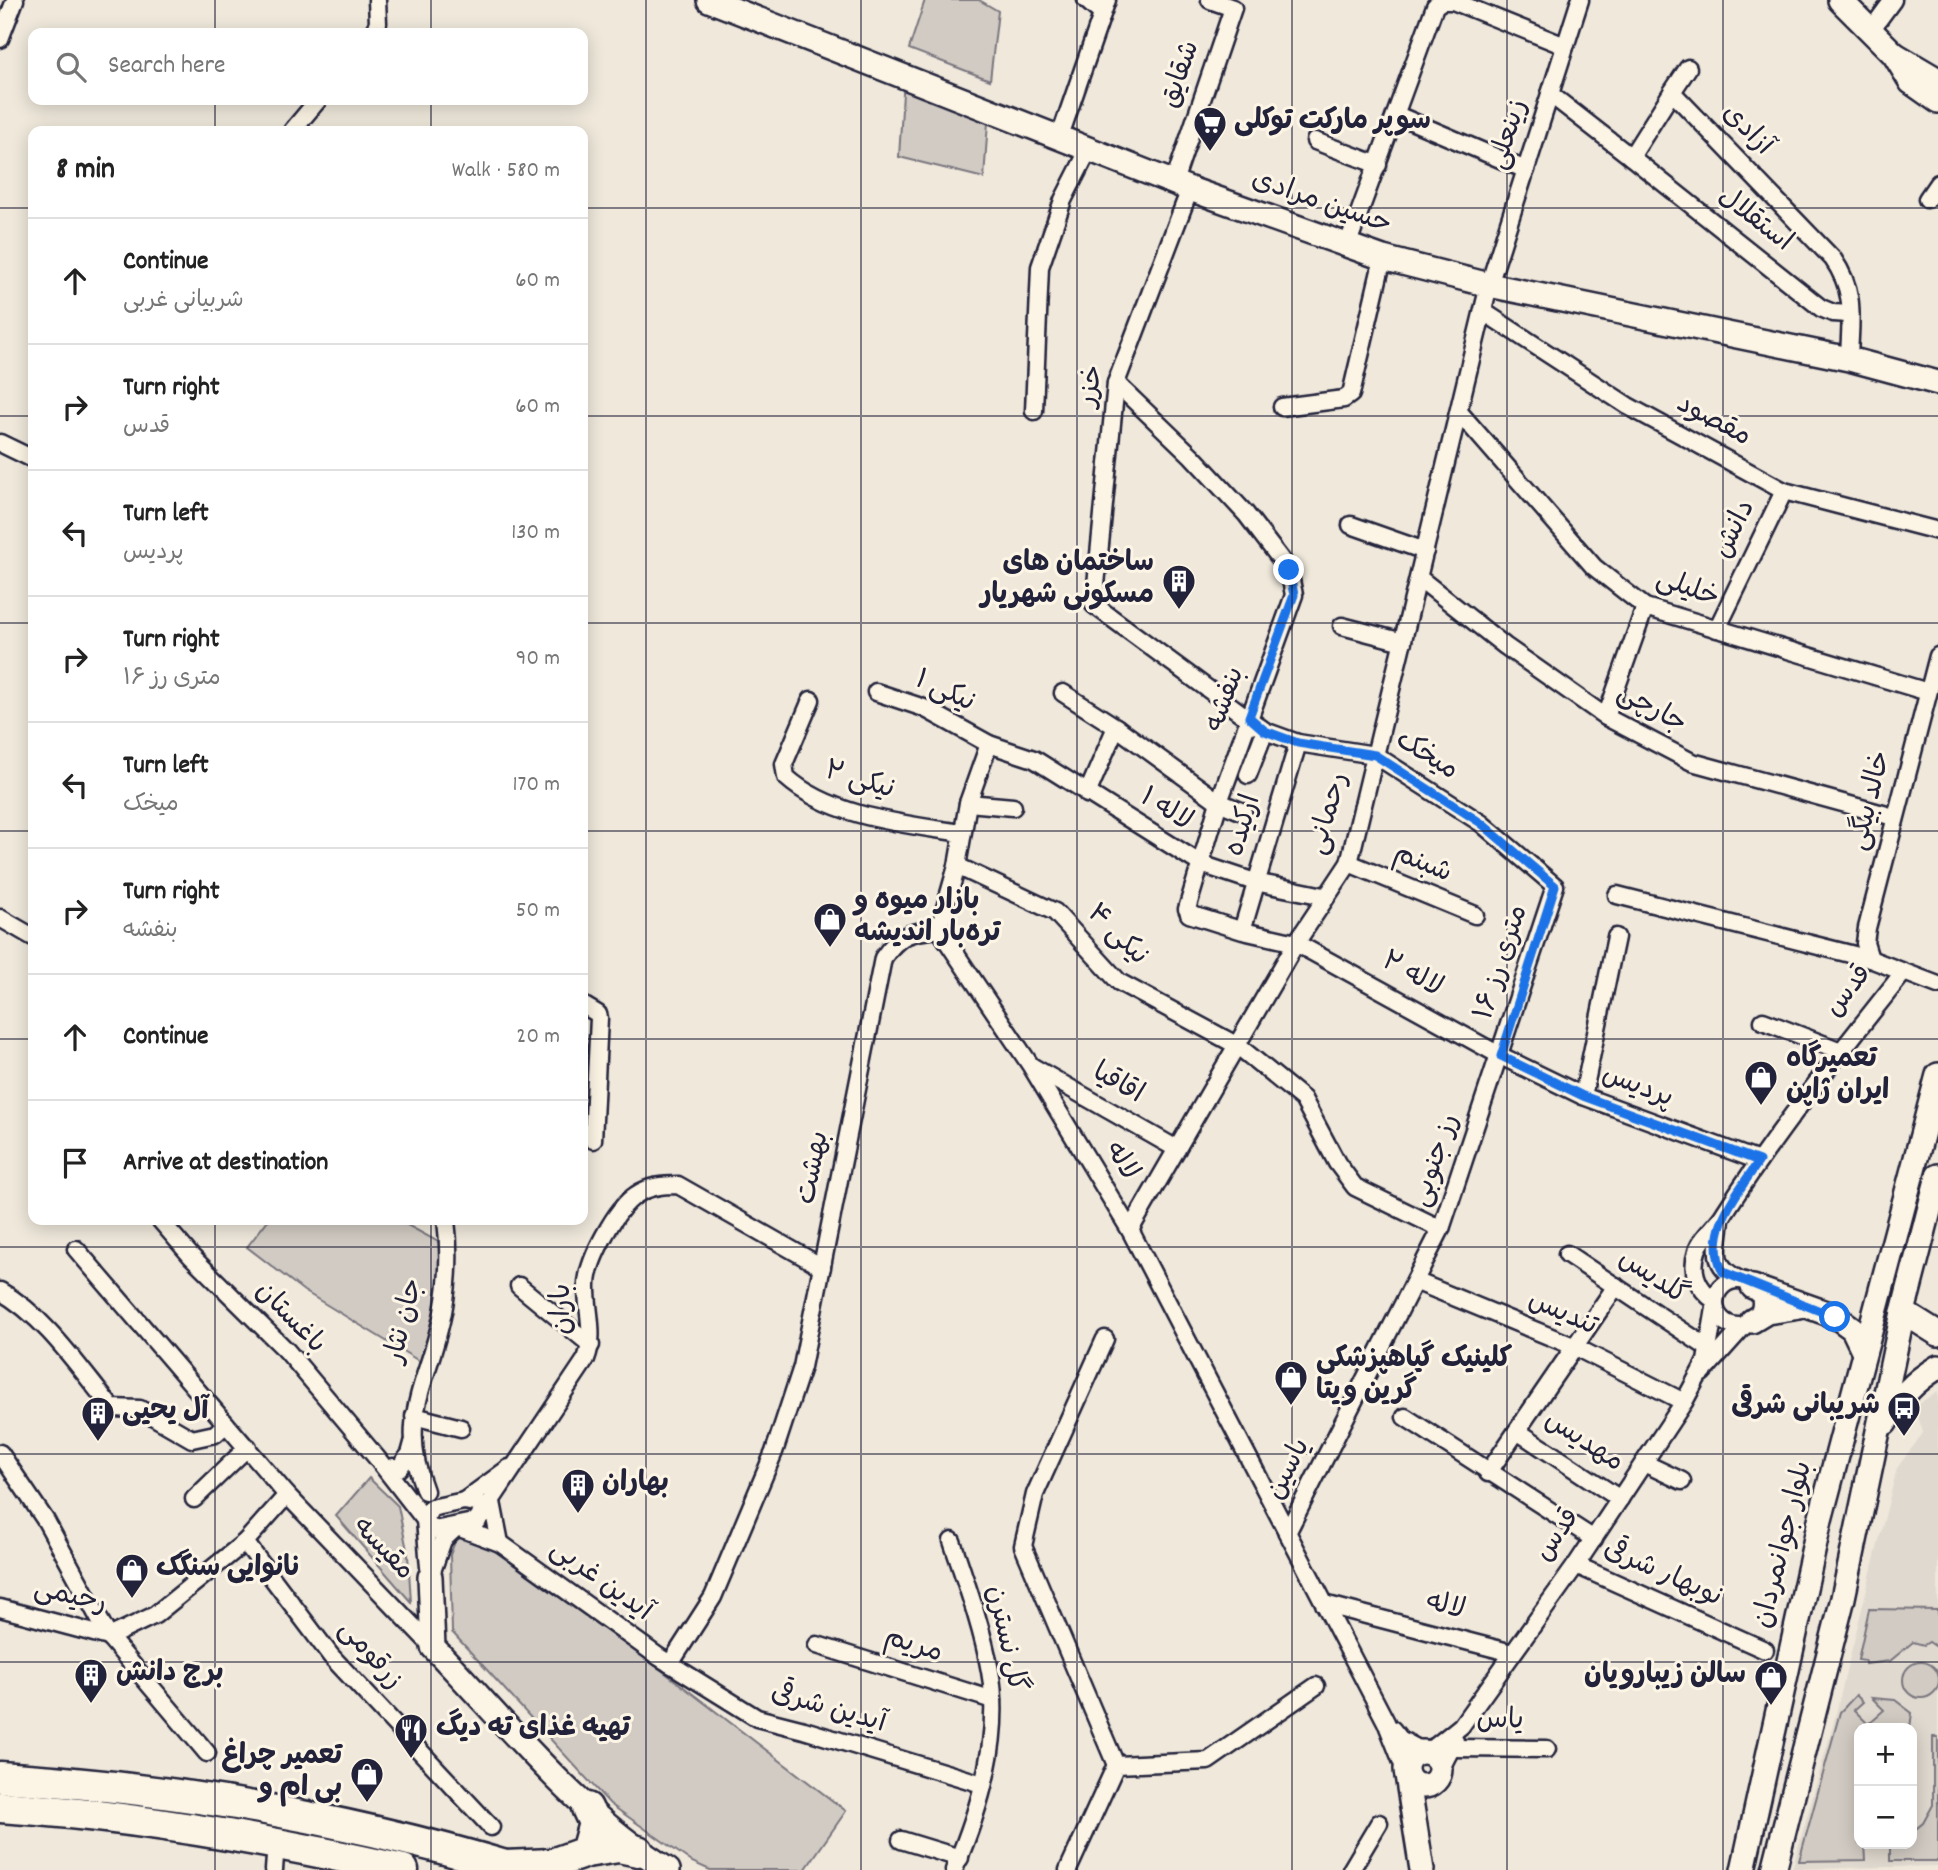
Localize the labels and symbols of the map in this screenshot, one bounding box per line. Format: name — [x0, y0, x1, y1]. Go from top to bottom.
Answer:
street label: شقایق — [1152, 36, 1212, 114]
street label: زینعلی — [1480, 95, 1540, 175]
street label: آزادی — [1711, 96, 1782, 167]
place label: سوپر مارکت توکلی — [1234, 103, 1431, 143]
supermarket icon: سوپر مارکت توکلی — [1191, 104, 1229, 153]
street label: حسین مرادی — [1245, 161, 1397, 247]
street label: استقلال — [1708, 179, 1800, 263]
street label: خزر — [1069, 362, 1117, 412]
street label: مقصود — [1668, 386, 1758, 458]
street label: دانش — [1705, 494, 1767, 566]
place label: ساختمان های مسکونی شهریار — [978, 545, 1154, 617]
route end — [1273, 554, 1304, 585]
street label: خلیلی — [1650, 560, 1724, 620]
building icon: ساختمان های مسکونی شهریار — [1160, 562, 1198, 611]
street label: نیکی ۱ — [907, 662, 981, 724]
street label: بنفشه — [1197, 662, 1257, 738]
street label: جارچی — [1609, 674, 1693, 746]
street label: میخک — [1387, 722, 1465, 792]
street label: خالد بیگی — [1839, 747, 1904, 855]
street label: نیکی ۲ — [819, 752, 899, 812]
street label: رحمانی — [1299, 768, 1361, 860]
street label: لاله ۱ — [1131, 779, 1199, 843]
street label: ارکیده — [1217, 790, 1273, 862]
street label: شبنم — [1387, 835, 1457, 895]
place label: بازار میوه و تره‌بار اندیشه — [852, 883, 1001, 955]
street label: نیکی ۴ — [1076, 896, 1156, 976]
shop icon: بازار میوه و تره‌بار اندیشه — [811, 900, 849, 949]
street label: ۱۶ متری رز — [1466, 900, 1540, 1026]
street label: لاله ۲ — [1373, 943, 1449, 1009]
street label: قدس — [1817, 957, 1883, 1027]
place label: تعمیرگاه ایران ژاپن — [1786, 1039, 1889, 1113]
street label: اقاقیا — [1084, 1054, 1150, 1116]
street label: پردیس — [1595, 1056, 1679, 1120]
shop icon: تعمیرگاه ایران ژاپن — [1742, 1058, 1780, 1107]
street label: رز جنوبی — [1402, 1109, 1472, 1213]
street label: بهشت — [788, 1128, 842, 1208]
street label: لاله — [1093, 1135, 1147, 1189]
street label: گلدیس — [1609, 1240, 1695, 1317]
street label: باغستان — [244, 1274, 334, 1364]
street label: جان نثار — [376, 1275, 436, 1369]
street label: تندیس — [1521, 1282, 1604, 1348]
street label: باران — [544, 1283, 584, 1335]
route start — [1819, 1301, 1850, 1332]
place label: کلینیک گیاهپزشکی گرین ویتا — [1316, 1339, 1513, 1413]
shop icon: کلینیک گیاهپزشکی گرین ویتا — [1272, 1358, 1310, 1407]
place label: شریبانی شرقی — [1731, 1384, 1880, 1428]
bus stop icon: شریبانی شرقی — [1885, 1389, 1923, 1438]
place label: آل یحیی — [122, 1393, 210, 1433]
building icon: آل یحیی — [79, 1394, 117, 1443]
street label: مهدیس — [1535, 1402, 1631, 1484]
street label: یاسین — [1257, 1432, 1323, 1508]
street label: بلوار جوانمردان — [1745, 1457, 1825, 1633]
place label: بهاران — [602, 1465, 669, 1505]
building icon: بهاران — [559, 1466, 597, 1515]
street label: قدس — [1526, 1501, 1592, 1571]
street label: مقیسه — [342, 1509, 422, 1591]
street label: نوبهار شرقی — [1596, 1529, 1729, 1619]
street label: آیدین غربی — [540, 1531, 660, 1634]
place label: نانوایی سنگک — [156, 1548, 301, 1590]
shop icon: نانوایی سنگک — [113, 1551, 151, 1600]
street label: رحیمی — [30, 1570, 110, 1626]
street label: گل نسترن — [973, 1582, 1036, 1696]
street label: لاله — [1421, 1584, 1469, 1632]
street label: زرقومی — [327, 1612, 411, 1700]
street label: مریم — [879, 1619, 947, 1675]
place label: برج دانش — [116, 1655, 224, 1695]
building icon: برج دانش — [72, 1656, 110, 1705]
place label: سالن زیبارویان — [1584, 1657, 1746, 1697]
shop icon: سالن زیبارویان — [1752, 1658, 1790, 1707]
street label: آیدین شرقی — [766, 1673, 892, 1746]
street label: یاس — [1476, 1702, 1524, 1742]
place label: تهیه غذای ته دیگ — [436, 1708, 631, 1750]
restaurant icon: تهیه غذای ته دیگ — [392, 1711, 430, 1760]
place label: تعمیر چراغ بی ام و — [222, 1737, 343, 1810]
shop icon: تعمیر چراغ بی ام و — [348, 1755, 386, 1804]

